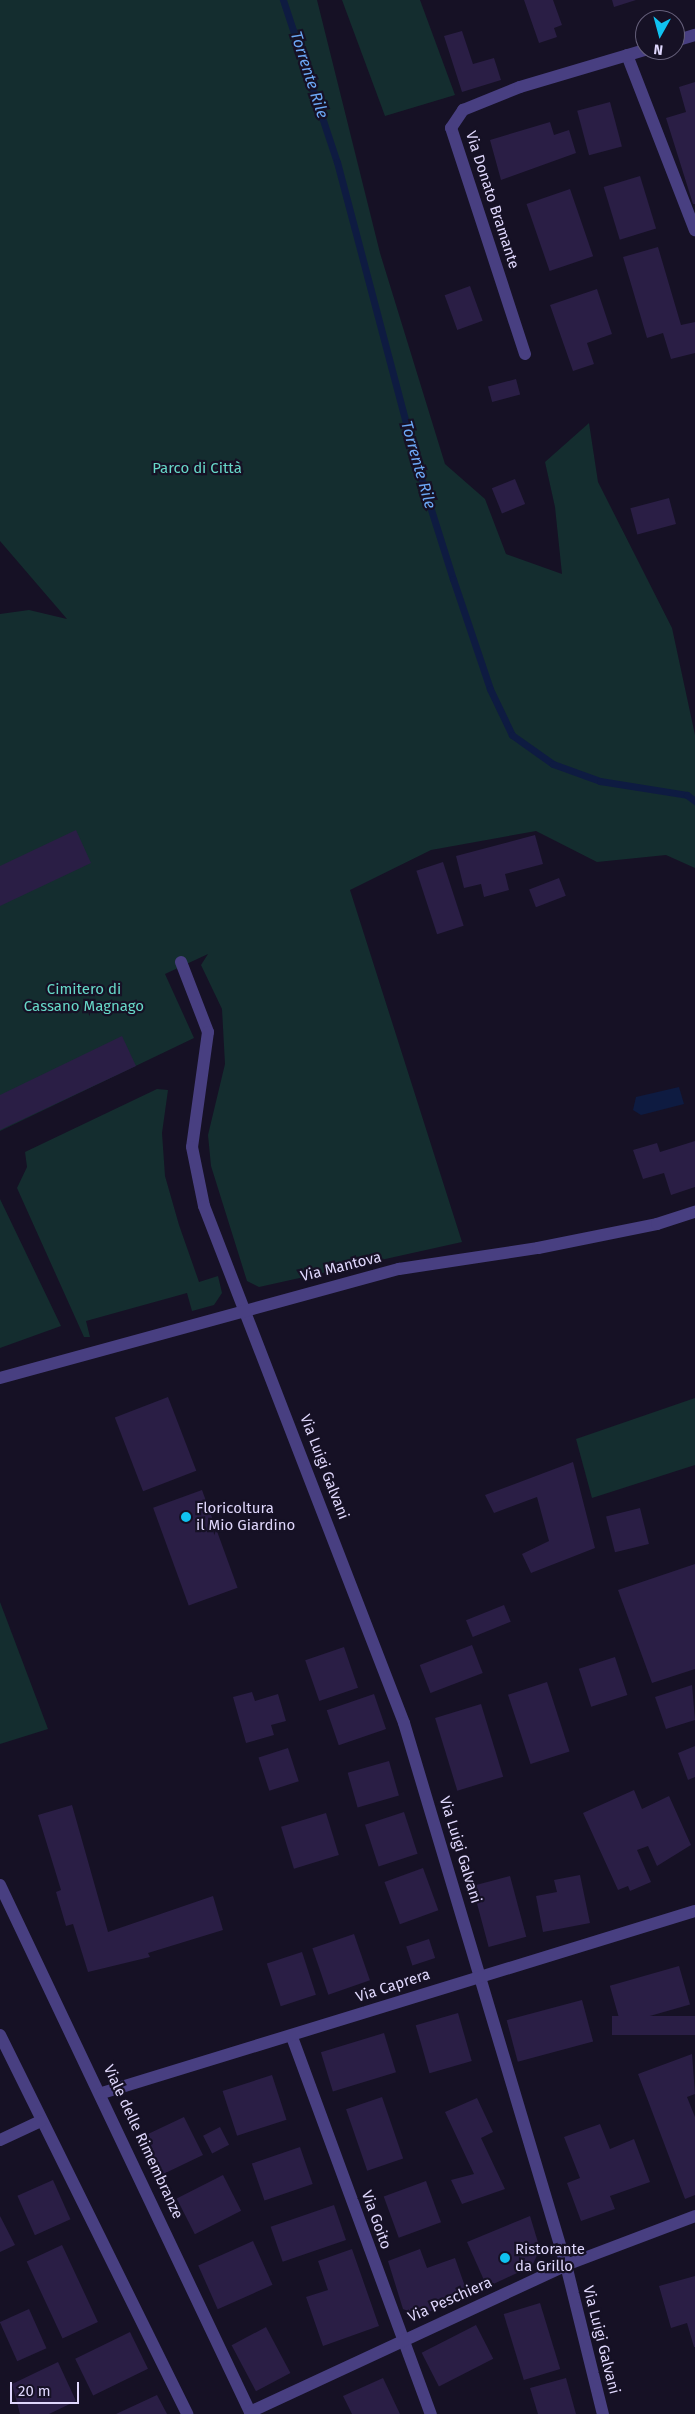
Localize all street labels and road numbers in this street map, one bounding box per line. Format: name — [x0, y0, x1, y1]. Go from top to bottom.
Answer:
street label: Via Donato Bramante — [461, 129, 523, 271]
street label: Via Mantova — [299, 1248, 383, 1286]
street label: Via Luigi Galvani — [296, 1412, 352, 1522]
street label: Via Luigi Galvani — [435, 1794, 485, 1906]
street label: Via Caprera — [354, 1966, 432, 2006]
street label: Viale delle Rimembranze — [99, 2062, 187, 2222]
street label: Via Goito — [357, 2188, 395, 2252]
street label: Via Peschiera — [405, 2273, 495, 2327]
street label: Via Luigi Galvani — [579, 2284, 623, 2396]

